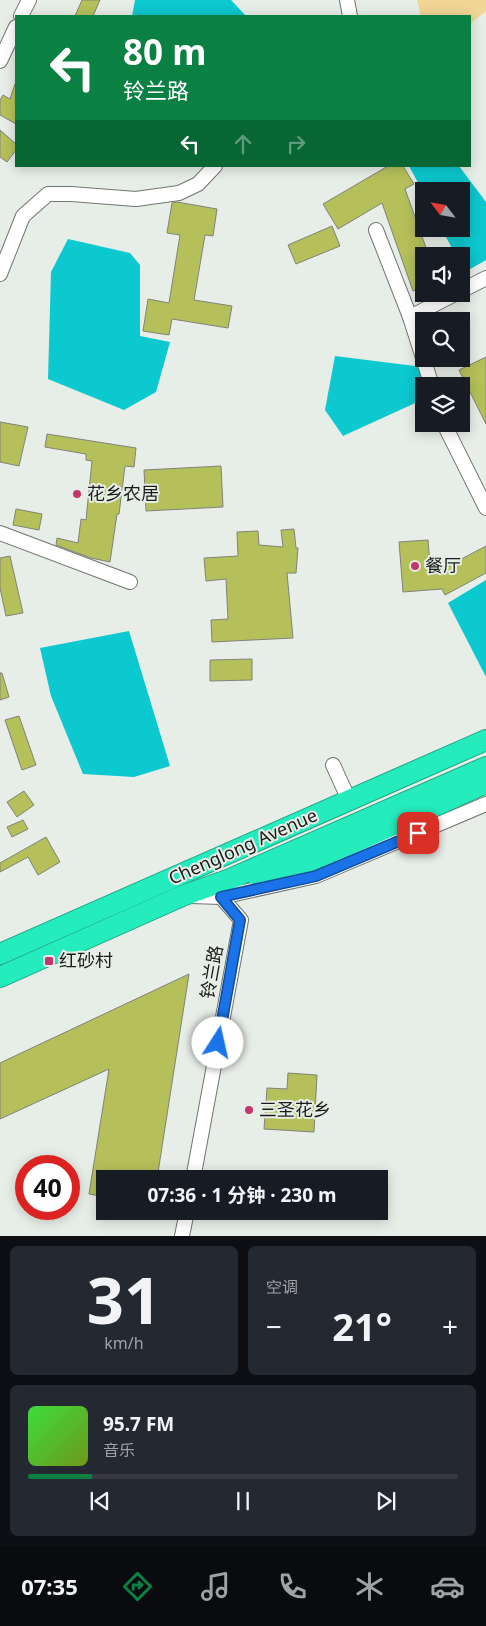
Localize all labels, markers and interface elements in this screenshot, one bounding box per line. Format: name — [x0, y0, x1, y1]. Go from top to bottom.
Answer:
text: 80 m — [123, 28, 206, 75]
icon: left — [40, 35, 105, 100]
text: 铃兰路 — [123, 75, 189, 105]
icon: left — [176, 130, 204, 158]
icon: ahead — [229, 130, 257, 158]
icon: right — [282, 130, 310, 158]
north arrow — [415, 182, 470, 238]
map controls — [415, 182, 470, 432]
button: sound — [415, 247, 470, 302]
button: search — [415, 312, 470, 367]
button: layers — [415, 377, 470, 432]
place label: 花乡农居 — [87, 481, 159, 505]
marker: 花乡农居 — [71, 488, 83, 500]
place label: 餐厅 — [425, 553, 461, 577]
marker: 餐厅 — [409, 560, 421, 572]
street label: Chenglong Avenue — [164, 802, 321, 890]
pin — [397, 812, 439, 854]
icon: arrive — [404, 819, 432, 847]
street label: 铃兰路 — [195, 943, 228, 1000]
place label: 红砂村 — [59, 948, 113, 972]
marker: 红砂村 — [43, 955, 55, 967]
position arrow — [191, 1016, 243, 1068]
place label: 三圣花乡 — [259, 1097, 331, 1121]
marker: 三圣花乡 — [243, 1104, 255, 1116]
speed limit sign: 40 — [15, 1155, 80, 1220]
text: 07:36 · 1 分钟 · 230 m — [147, 1182, 337, 1208]
text: 31 — [87, 1255, 161, 1343]
text: 空调 — [266, 1276, 298, 1298]
text: 21° — [332, 1300, 392, 1352]
text: − — [266, 1307, 282, 1345]
text: + — [442, 1307, 458, 1345]
text: km/h — [104, 1332, 144, 1354]
text: 95.7 FM — [103, 1411, 174, 1437]
text: 音乐 — [103, 1439, 135, 1461]
icon: previous — [86, 1487, 114, 1515]
icon: pause — [229, 1487, 257, 1515]
icon: next — [372, 1487, 400, 1515]
icon: directions — [120, 1569, 155, 1604]
icon: music — [198, 1569, 233, 1604]
icon: phone — [275, 1569, 310, 1604]
icon: climate — [352, 1569, 387, 1604]
icon: car — [430, 1569, 465, 1604]
text: 07:35 — [21, 1571, 78, 1601]

